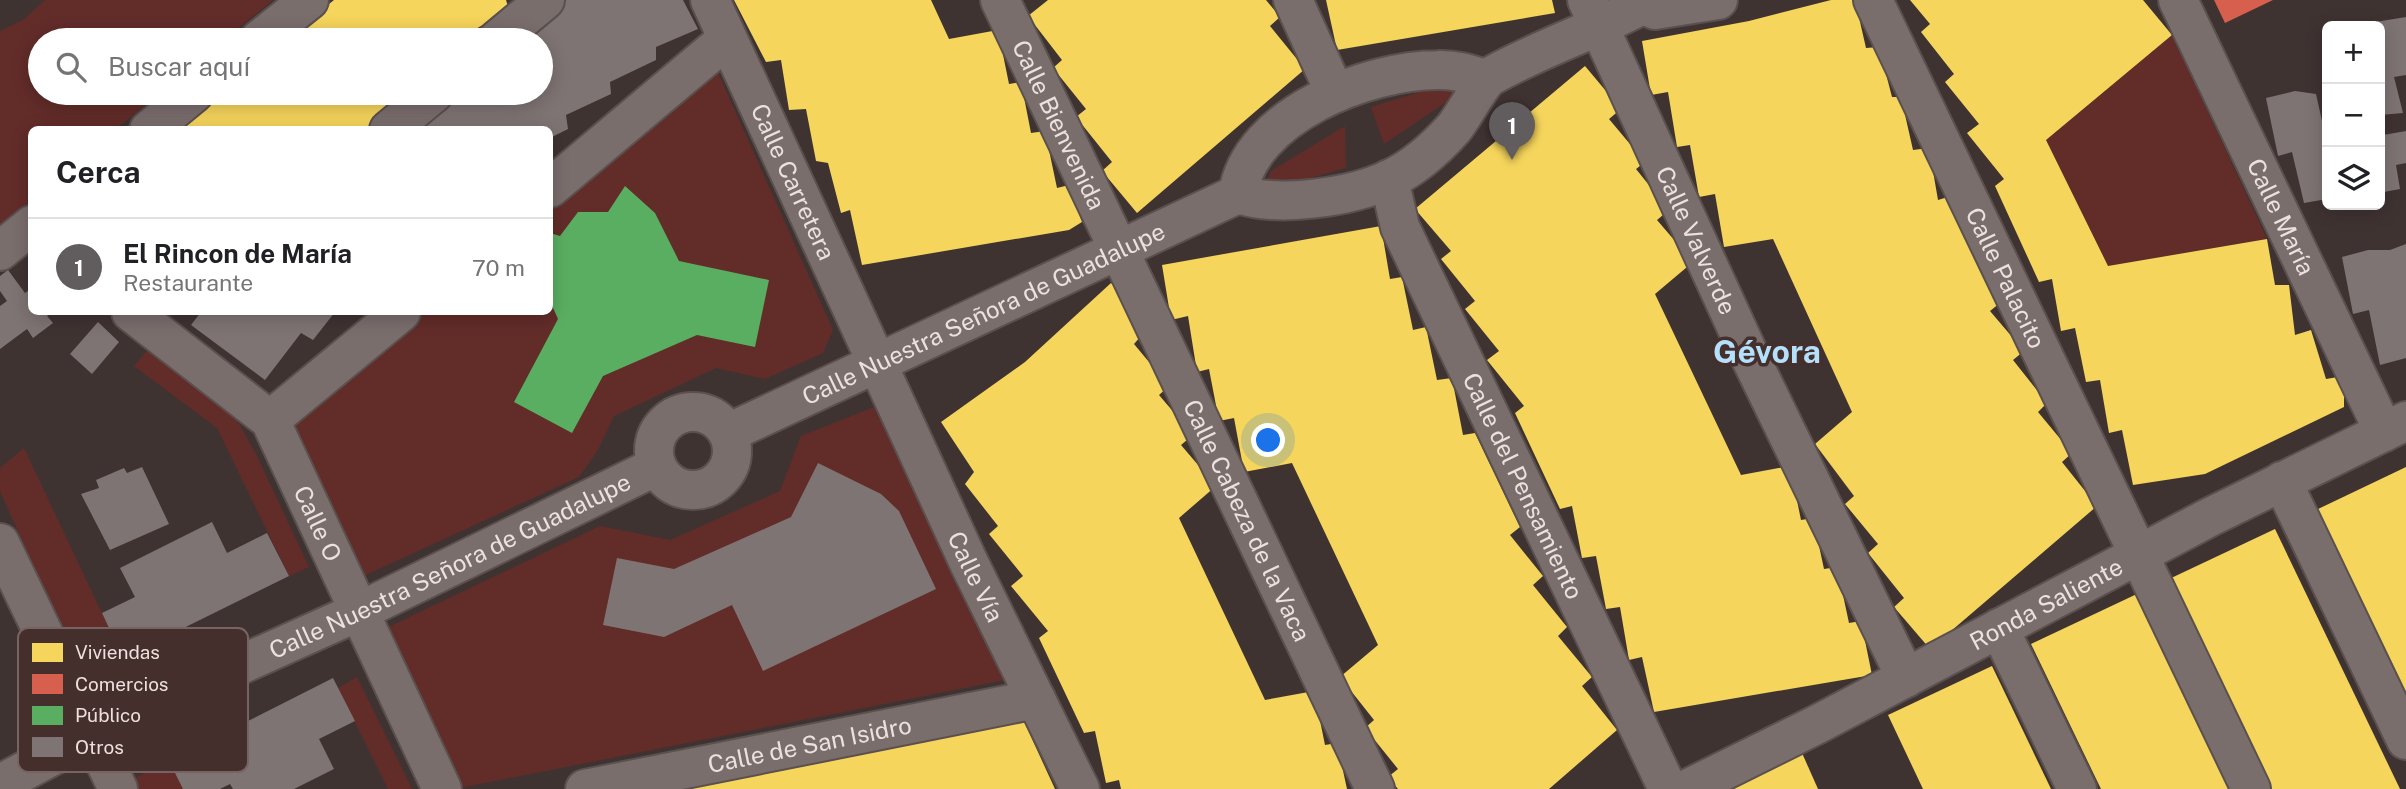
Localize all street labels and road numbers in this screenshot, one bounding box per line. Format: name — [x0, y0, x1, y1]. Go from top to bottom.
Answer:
street label: Calle Bienvenida — [1007, 35, 1111, 214]
street label: Calle Carretera — [746, 99, 842, 264]
street label: Calle María — [2242, 154, 2321, 279]
street label: Calle Valverde — [1651, 162, 1743, 319]
street label: Calle Palacito — [1960, 203, 2052, 353]
street label: Calle Nuestra Señora de Guadalupe — [798, 216, 1169, 410]
street label: Calle del Pensamiento — [1458, 368, 1589, 604]
street label: Calle Cabeza de la Vaca — [1178, 395, 1317, 646]
street label: Calle Nuestra Señora de Guadalupe — [265, 467, 635, 664]
street label: Calle O — [289, 481, 348, 566]
street label: Calle Vía — [942, 527, 1010, 626]
street label: Ronda Saliente — [1965, 552, 2127, 655]
street label: Calle de San Isidro — [705, 710, 914, 778]

